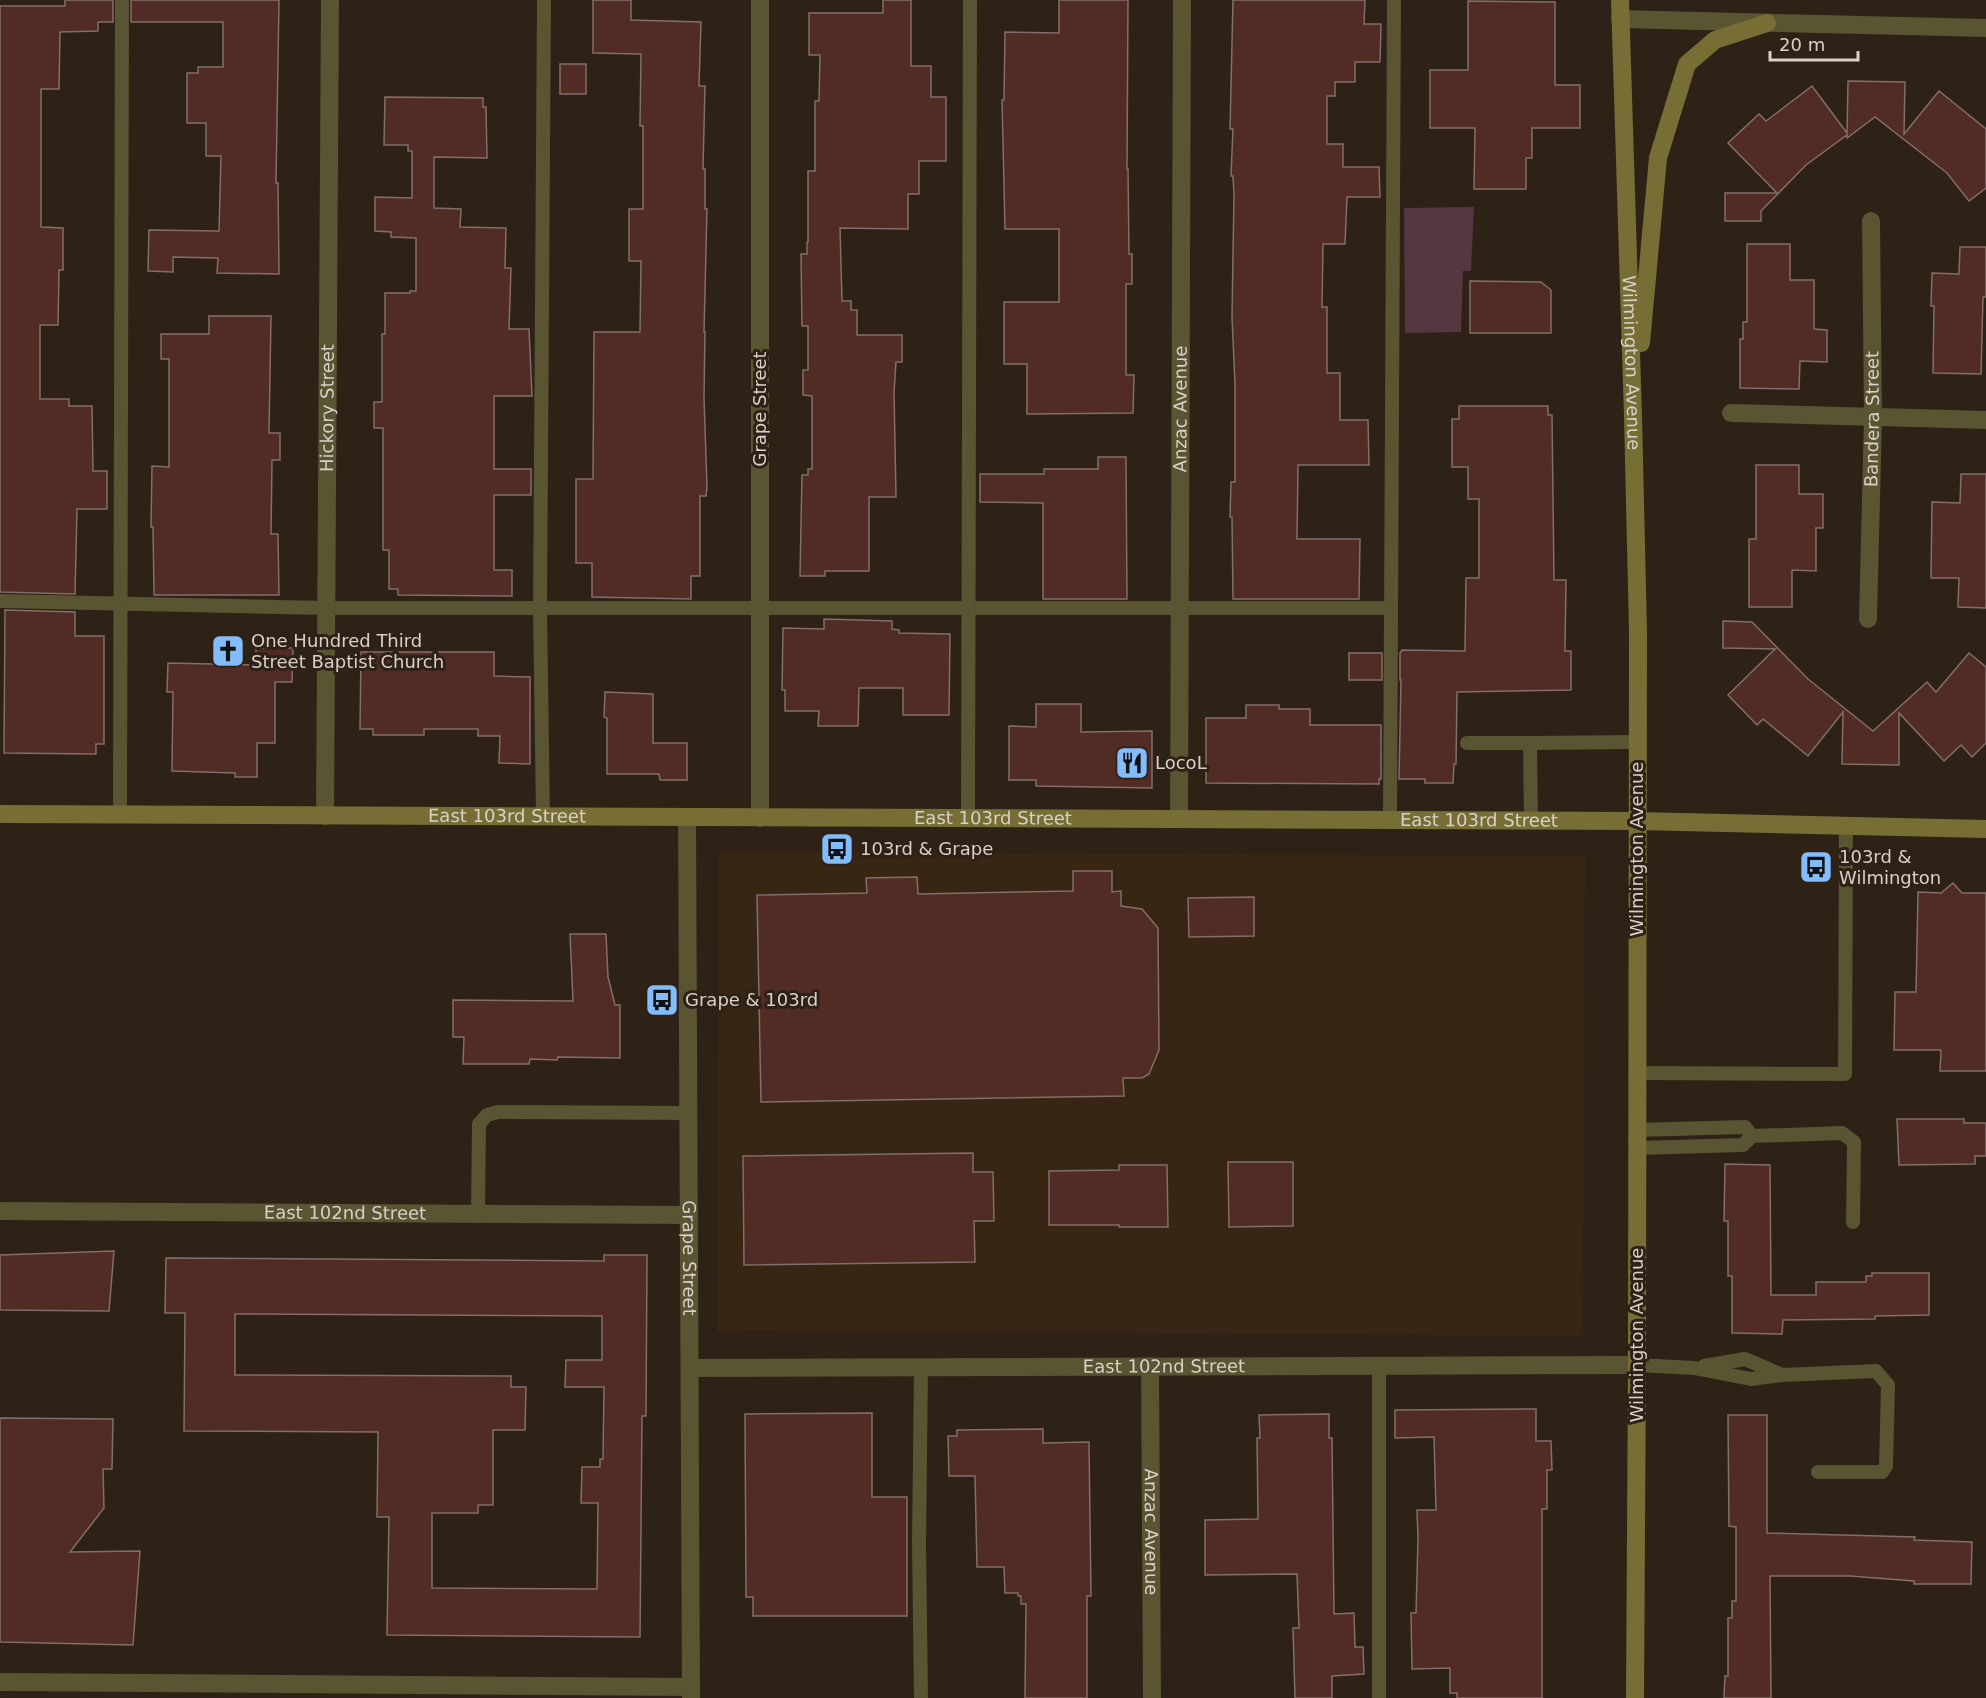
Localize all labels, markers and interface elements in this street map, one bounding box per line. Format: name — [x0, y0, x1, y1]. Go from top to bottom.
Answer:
scale bar — [1770, 24, 1858, 62]
text: 20 m — [1779, 34, 1825, 55]
street label: Wilmington Avenue — [1619, 275, 1645, 451]
street label: Hickory Street — [316, 344, 338, 472]
street label: Anzac Avenue — [1169, 346, 1191, 472]
street label: Grape Street — [749, 351, 770, 467]
street label: Bandera Street — [1860, 351, 1883, 487]
place label: One Hundred Third Street Baptist Church — [251, 630, 444, 672]
church icon: One Hundred Third Street Baptist Church — [210, 633, 246, 669]
restaurant icon: LocoL — [1114, 745, 1150, 781]
place label: LocoL — [1155, 752, 1207, 773]
street label: Wilmington Avenue — [1626, 762, 1647, 936]
street label: East 103rd Street — [428, 805, 586, 827]
street label: East 103rd Street — [914, 807, 1072, 829]
street label: East 103rd Street — [1400, 809, 1558, 831]
bus stop icon: 103rd & Grape — [819, 831, 855, 867]
place label: 103rd & Grape — [860, 838, 993, 859]
place label: 103rd & Wilmington — [1839, 846, 1941, 888]
bus stop icon: 103rd & Wilmington — [1798, 849, 1834, 885]
bus stop icon: Grape & 103rd — [644, 982, 680, 1018]
place label: Grape & 103rd — [685, 989, 818, 1010]
street label: Grape Street — [679, 1200, 700, 1316]
street label: East 102nd Street — [264, 1202, 426, 1223]
street label: Wilmington Avenue — [1626, 1248, 1647, 1422]
street label: East 102nd Street — [1083, 1355, 1245, 1377]
street label: Anzac Avenue — [1141, 1469, 1162, 1595]

